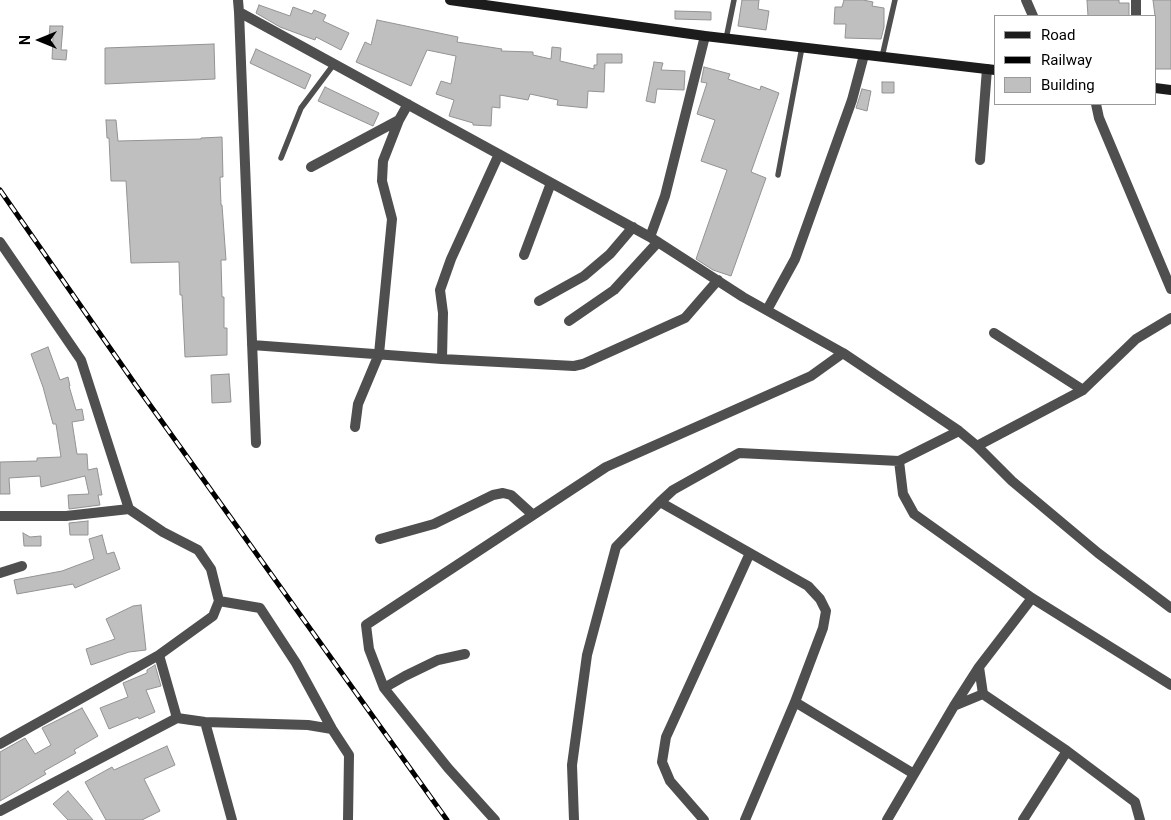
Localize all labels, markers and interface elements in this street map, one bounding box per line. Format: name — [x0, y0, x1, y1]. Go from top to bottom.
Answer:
north arrow — [15, 15, 65, 65]
legend — [994, 15, 1156, 105]
text: Road — [1041, 26, 1075, 44]
text: N — [17, 35, 33, 45]
text: Railway — [1041, 51, 1092, 69]
text: Building — [1041, 76, 1095, 94]

